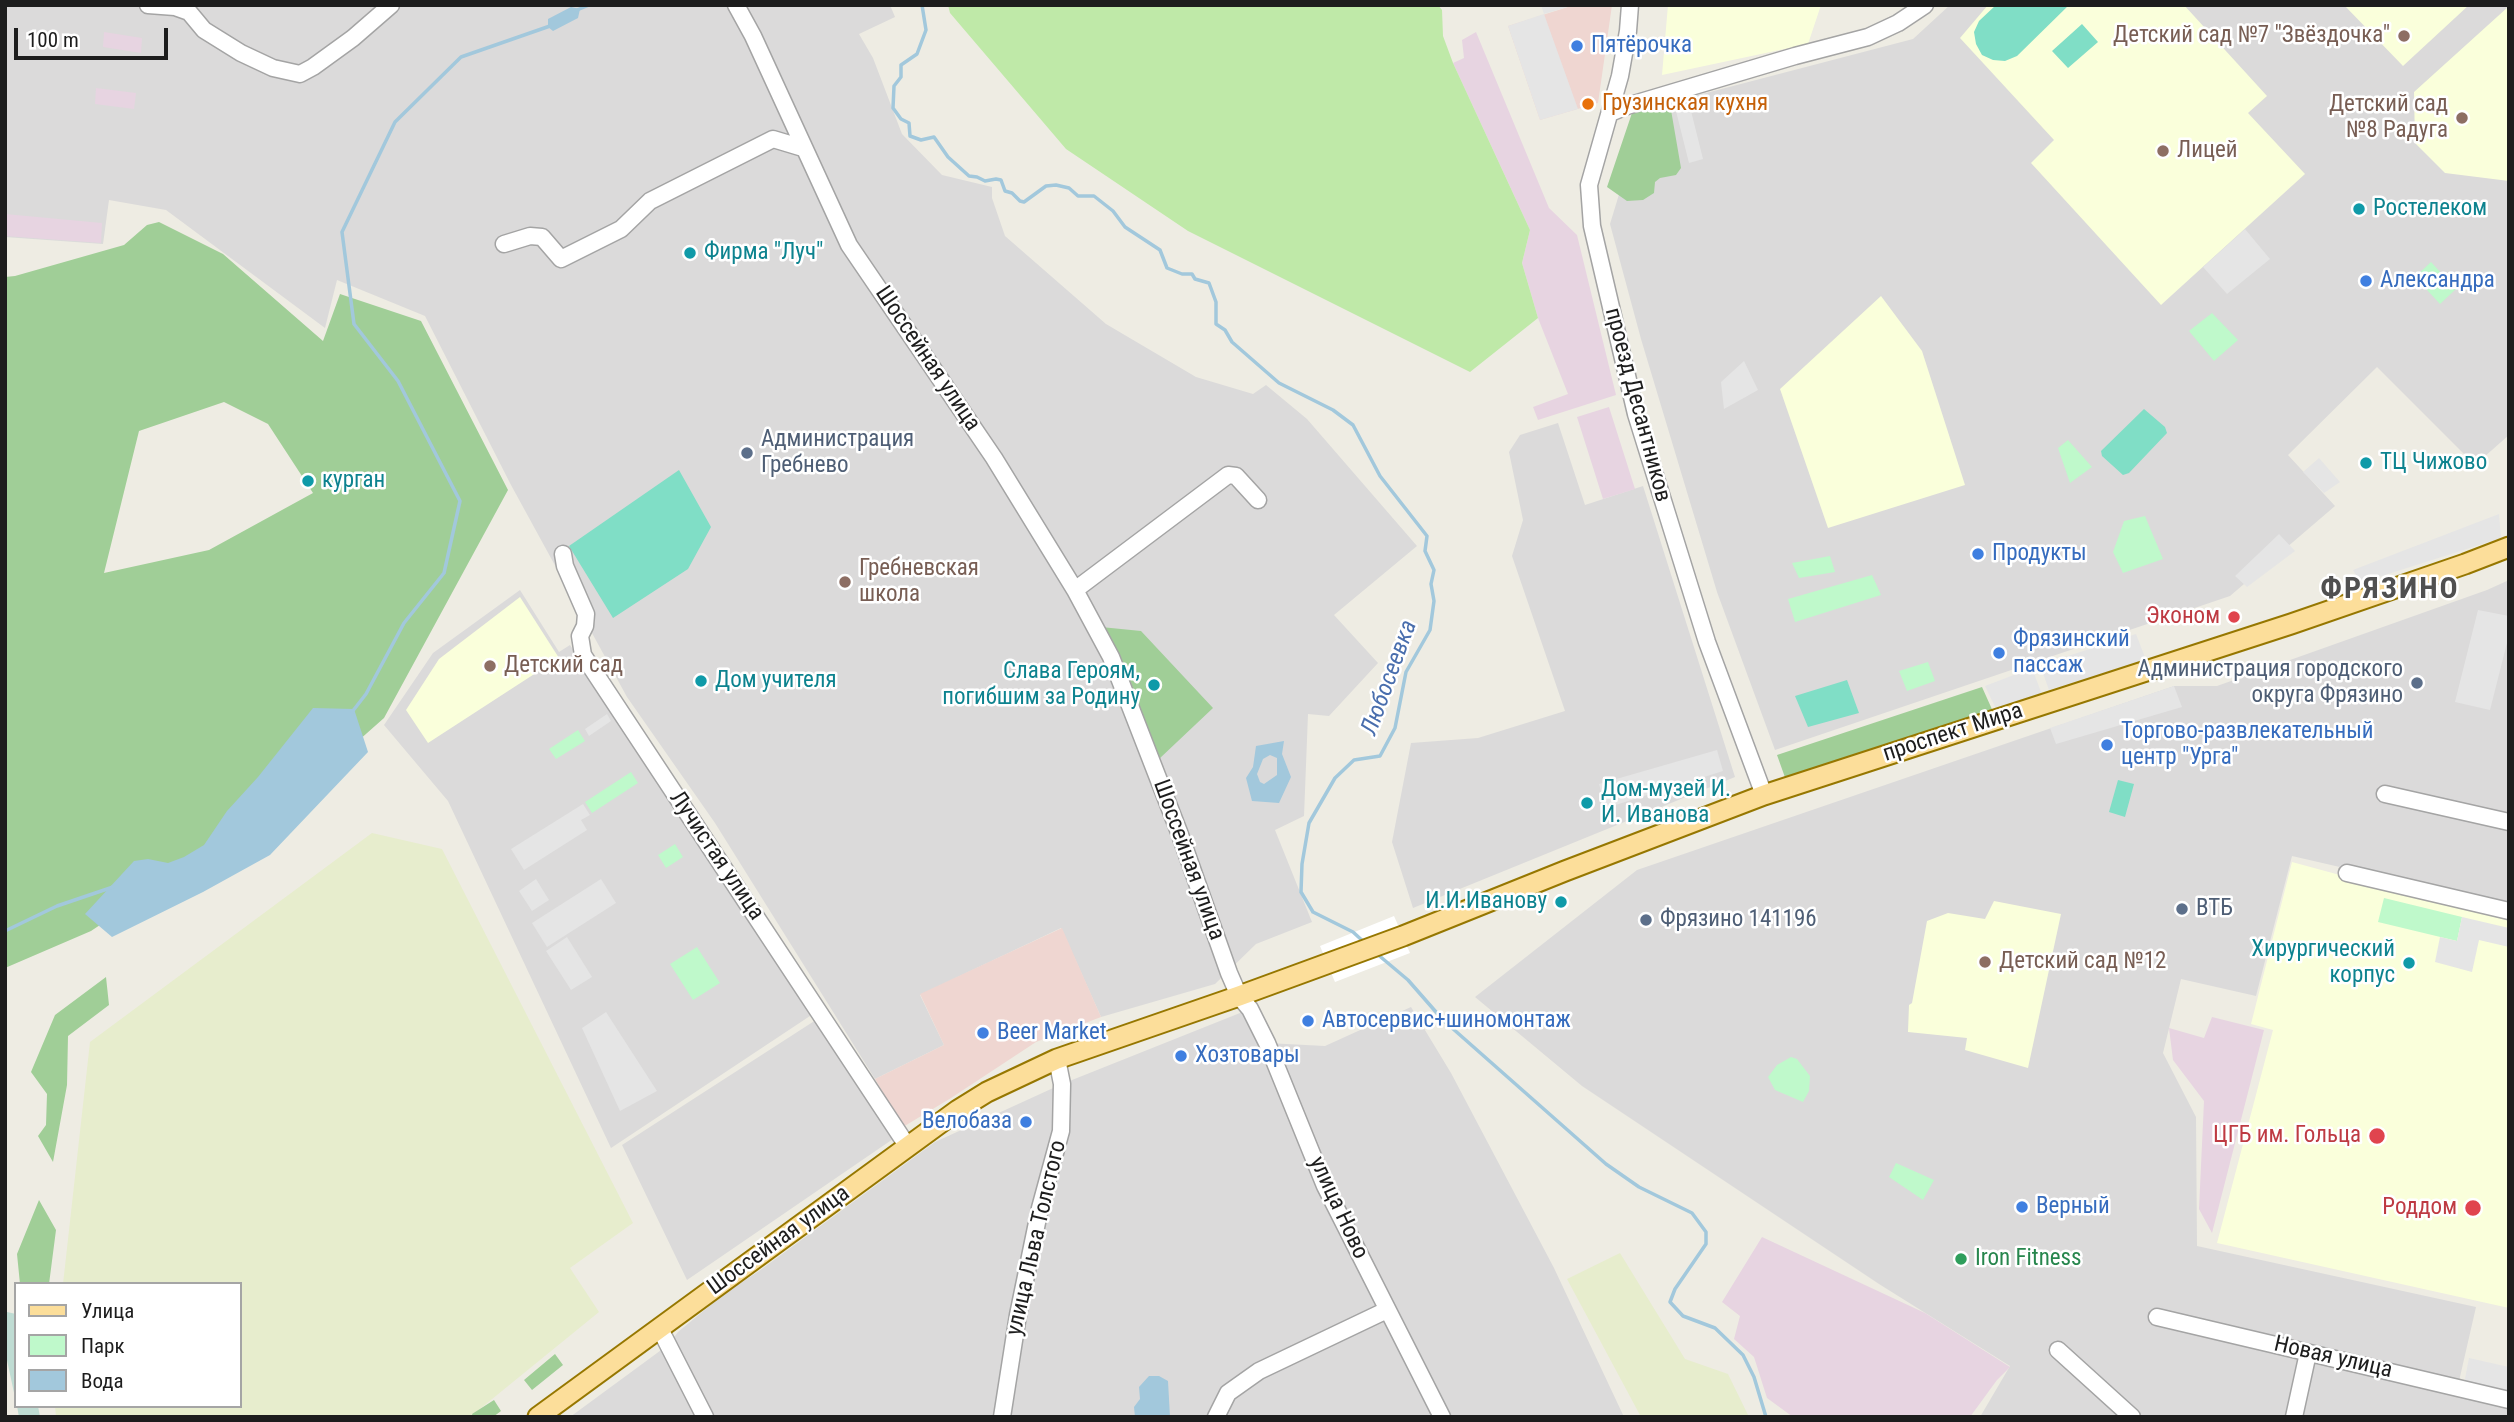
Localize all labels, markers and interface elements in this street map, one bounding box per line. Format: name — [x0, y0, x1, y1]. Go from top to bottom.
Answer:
scale bar — [18, 14, 172, 58]
place label: Детский сад №7 "Звёздочка" — [2113, 22, 2390, 50]
text: 100 m — [27, 28, 79, 52]
marker: Детский сад №7 "Звёздочка" — [2396, 28, 2412, 44]
place label: Пятёрочка — [1591, 32, 1692, 60]
marker: Пятёрочка — [1569, 38, 1585, 54]
place label: Грузинская кухня — [1602, 90, 1768, 118]
place label: Детский сад №8 Радуга — [2329, 91, 2448, 145]
marker: Грузинская кухня — [1580, 96, 1596, 112]
marker: Детский сад №8 Радуга — [2454, 110, 2470, 126]
place label: Лицей — [2177, 137, 2237, 165]
marker: Лицей — [2155, 143, 2171, 159]
place label: Ростелеком — [2373, 195, 2487, 223]
marker: Ростелеком — [2351, 201, 2367, 217]
place label: Фирма "Луч" — [704, 239, 823, 267]
marker: Фирма "Луч" — [682, 245, 698, 261]
place label: Александра — [2380, 267, 2495, 295]
marker: Александра — [2358, 273, 2374, 289]
street label: Шоссейная улица — [868, 281, 986, 437]
street label: проезд Десантников — [1598, 305, 1676, 505]
place label: Администрация Гребнево — [761, 426, 914, 480]
marker: Администрация Гребнево — [739, 445, 755, 461]
place label: ТЦ Чижово — [2380, 449, 2487, 477]
marker: ТЦ Чижово — [2358, 455, 2374, 471]
place label: курган — [322, 467, 385, 495]
marker: курган — [300, 473, 316, 489]
place label: Продукты — [1992, 540, 2087, 568]
marker: Продукты — [1970, 546, 1986, 562]
place label: Гребневская школа — [859, 555, 979, 609]
district label: ФРЯЗИНО — [2321, 572, 2459, 608]
marker: Гребневская школа — [837, 574, 853, 590]
place label: Эконом — [2146, 603, 2220, 631]
marker: Эконом — [2226, 609, 2242, 625]
water label: Любосеевка — [1356, 617, 1424, 739]
place label: Фрязинский пассаж — [2013, 626, 2130, 680]
marker: Фрязинский пассаж — [1991, 645, 2007, 661]
place label: Детский сад — [504, 652, 623, 680]
place label: Администрация городского округа Фрязино — [2137, 656, 2403, 710]
marker: Детский сад — [482, 658, 498, 674]
place label: Слава Героям, погибшим за Родину — [942, 658, 1140, 712]
place label: Дом учителя — [715, 667, 837, 695]
marker: Дом учителя — [693, 673, 709, 689]
marker: Администрация городского округа Фрязино — [2409, 675, 2425, 691]
marker: Слава Героям, погибшим за Родину — [1146, 677, 1162, 693]
street label: проспект Мира — [1880, 697, 2026, 769]
place label: Торгово-развлекательный центр "Урга" — [2121, 718, 2374, 772]
marker: Торгово-развлекательный центр "Урга" — [2099, 737, 2115, 753]
street label: Шоссейная улица — [1146, 776, 1230, 944]
place label: Дом-музей И. И. Иванова — [1601, 776, 1731, 830]
street label: Лучистая улица — [663, 786, 769, 926]
marker: Дом-музей И. И. Иванова — [1579, 795, 1595, 811]
place label: И.И.Иванову — [1425, 888, 1547, 916]
marker: И.И.Иванову — [1553, 894, 1569, 910]
place label: ВТБ — [2196, 895, 2233, 923]
marker: ВТБ — [2174, 901, 2190, 917]
place label: Фрязино 141196 — [1660, 906, 1817, 934]
marker: Фрязино 141196 — [1638, 912, 1654, 928]
place label: Хирургический корпус — [2251, 936, 2395, 990]
place label: Детский сад №12 — [1999, 948, 2166, 976]
marker: Детский сад №12 — [1977, 954, 1993, 970]
marker: Хирургический корпус — [2401, 955, 2417, 971]
place label: Автосервис+шиномонтаж — [1322, 1007, 1571, 1035]
marker: Автосервис+шиномонтаж — [1300, 1013, 1316, 1029]
place label: Beer Market — [997, 1019, 1107, 1047]
marker: Beer Market — [975, 1025, 991, 1041]
place label: Хозтовары — [1195, 1042, 1300, 1070]
marker: Хозтовары — [1173, 1048, 1189, 1064]
place label: Велобаза — [922, 1108, 1012, 1136]
marker: Велобаза — [1018, 1114, 1034, 1130]
place label: ЦГБ им. Гольца — [2213, 1122, 2361, 1150]
marker: ЦГБ им. Гольца — [2367, 1126, 2387, 1146]
street label: улица Льва Толстого — [1001, 1138, 1073, 1338]
street label: улица Ново — [1302, 1152, 1374, 1264]
street label: Шоссейная улица — [703, 1180, 855, 1302]
place label: Верный — [2036, 1193, 2110, 1221]
place label: Роддом — [2382, 1194, 2457, 1222]
marker: Роддом — [2463, 1198, 2483, 1218]
marker: Верный — [2014, 1199, 2030, 1215]
place label: Iron Fitness — [1975, 1245, 2082, 1273]
marker: Iron Fitness — [1953, 1251, 1969, 1267]
legend — [14, 1282, 242, 1408]
text: Улица — [81, 1299, 134, 1323]
street label: Новая улица — [2271, 1331, 2395, 1385]
text: Парк — [81, 1334, 125, 1358]
text: Вода — [81, 1369, 124, 1393]

